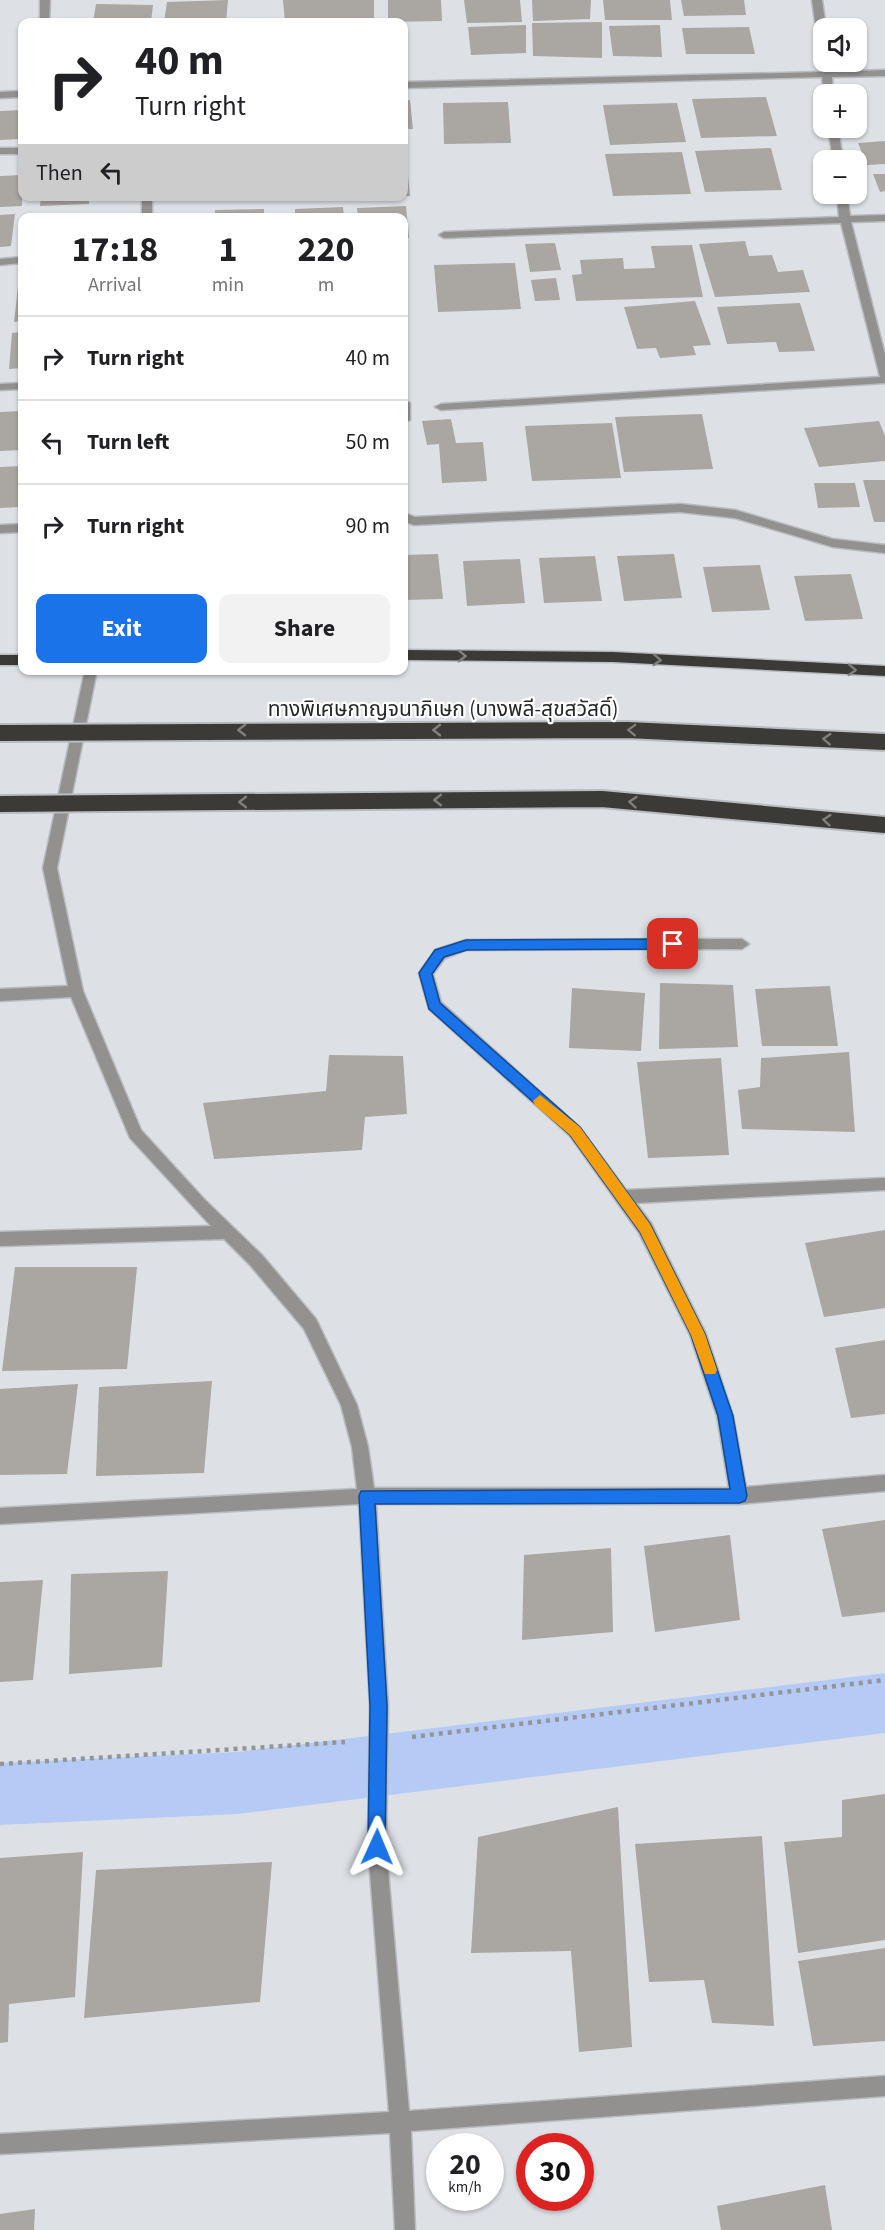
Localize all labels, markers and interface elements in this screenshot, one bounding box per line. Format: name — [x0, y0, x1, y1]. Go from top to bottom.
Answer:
map controls — [813, 18, 867, 204]
button: sound — [813, 18, 867, 72]
text: 40 m — [135, 31, 224, 91]
icon: right — [36, 42, 114, 120]
button: + — [813, 84, 867, 138]
text: Turn right — [135, 87, 246, 126]
button: − — [813, 150, 867, 204]
icon: left — [95, 156, 128, 189]
text: Then — [36, 157, 83, 189]
text: 17:18 — [71, 224, 158, 275]
text: 1 — [218, 224, 237, 275]
text: 220 — [298, 224, 355, 275]
text: Arrival — [88, 271, 142, 299]
text: min — [212, 271, 244, 299]
text: m — [318, 271, 334, 299]
icon: right — [36, 342, 69, 375]
text: Turn right — [87, 342, 184, 374]
text: 40 m — [345, 342, 390, 374]
icon: left — [36, 426, 69, 459]
text: Turn left — [87, 426, 169, 458]
text: 50 m — [345, 426, 390, 458]
icon: right — [36, 510, 69, 543]
text: Turn right — [87, 510, 184, 542]
text: 90 m — [345, 510, 390, 542]
button: Exit — [36, 594, 207, 663]
button: Share — [219, 594, 390, 663]
one-way arrow — [457, 650, 466, 662]
one-way arrow — [652, 653, 661, 666]
one-way arrow — [847, 663, 856, 676]
street label: ทางพิเศษกาญจนาภิเษก (บางพลี-สุขสวัสดิ์) — [268, 694, 618, 724]
one-way arrow — [237, 724, 246, 737]
one-way arrow — [432, 724, 441, 736]
one-way arrow — [627, 724, 636, 736]
one-way arrow — [822, 733, 831, 746]
one-way arrow — [433, 794, 442, 806]
one-way arrow — [238, 796, 247, 808]
one-way arrow — [628, 796, 637, 809]
one-way arrow — [822, 814, 831, 827]
pin — [647, 918, 698, 969]
icon: arrive — [656, 927, 689, 960]
position arrow — [345, 1815, 409, 1879]
speed limit sign: 30 — [516, 2133, 594, 2211]
text: 20 — [449, 2143, 481, 2186]
text: km/h — [448, 2177, 482, 2198]

